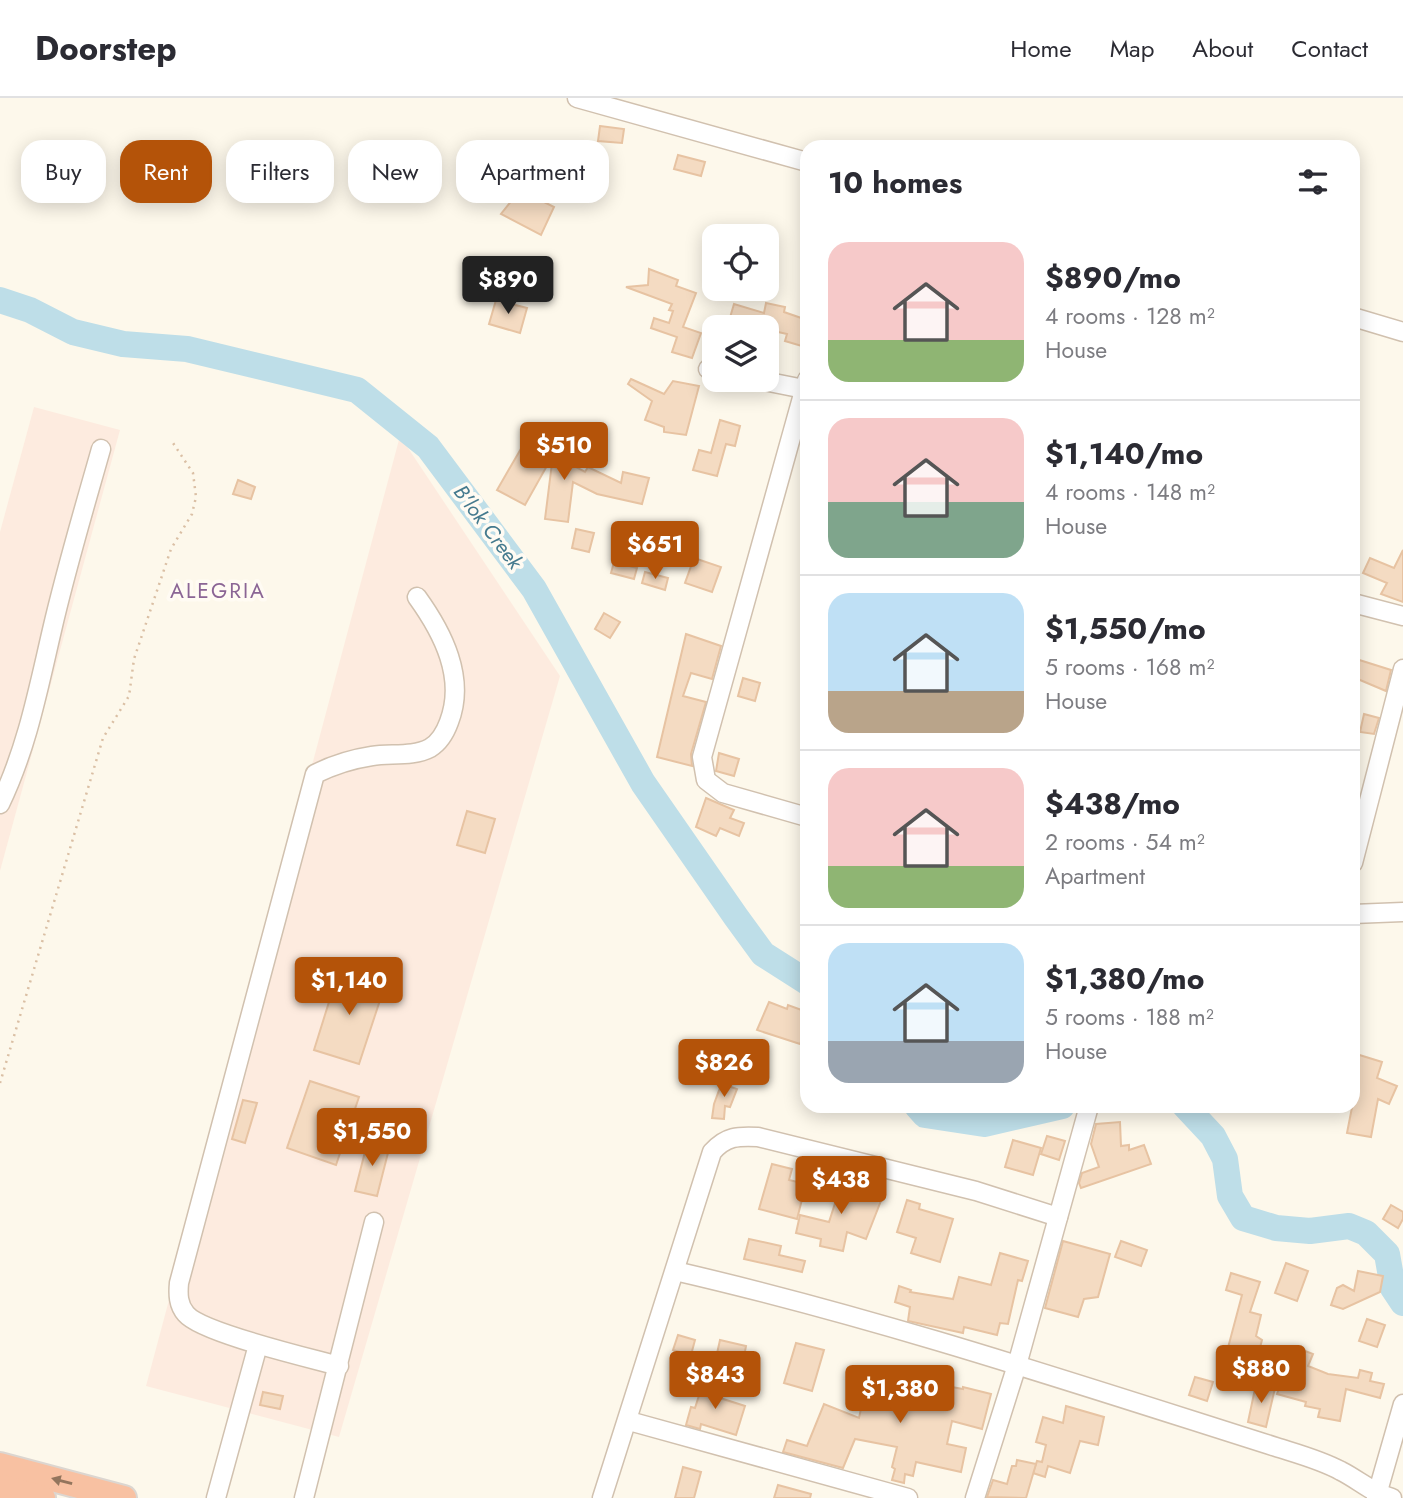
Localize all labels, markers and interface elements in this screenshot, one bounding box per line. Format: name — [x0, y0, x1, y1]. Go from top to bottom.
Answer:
text: Doorstep — [35, 25, 177, 72]
text: Home — [1010, 31, 1072, 66]
text: Map — [1110, 31, 1154, 66]
text: About — [1192, 31, 1253, 66]
text: Contact — [1291, 31, 1368, 66]
chip: Buy — [21, 140, 106, 203]
chip: Rent — [120, 140, 212, 203]
chip: Filters — [226, 140, 334, 203]
chip: New — [348, 140, 442, 203]
chip: Apartment — [456, 140, 609, 203]
text: 10 homes — [828, 161, 962, 204]
icon: filters — [1294, 163, 1332, 201]
map controls — [702, 224, 779, 392]
button: locate — [702, 224, 779, 301]
pin: $890 — [467, 256, 549, 316]
text: $890/mo — [1045, 256, 1181, 299]
text: $890 — [478, 262, 538, 296]
icon: home — [884, 270, 968, 354]
text: 4 rooms · 128 m² — [1045, 299, 1215, 333]
button: layers — [702, 315, 779, 392]
text: House — [1045, 333, 1107, 367]
pin: $510 — [523, 422, 605, 482]
text: $510 — [536, 428, 592, 462]
text: $1,140/mo — [1045, 432, 1203, 475]
icon: home — [884, 446, 968, 530]
text: 4 rooms · 148 m² — [1045, 475, 1215, 509]
water label: B'lok Creek — [446, 478, 530, 576]
text: House — [1045, 509, 1107, 543]
pin: $651 — [614, 522, 696, 581]
text: $651 — [627, 527, 683, 561]
district label: ALEGRIA — [170, 576, 266, 606]
text: $1,550/mo — [1045, 607, 1206, 650]
icon: home — [884, 621, 968, 705]
text: 5 rooms · 168 m² — [1045, 650, 1214, 684]
text: House — [1045, 684, 1107, 718]
text: $438/mo — [1045, 782, 1180, 825]
icon: home — [884, 796, 968, 880]
text: 2 rooms · 54 m² — [1045, 825, 1205, 859]
text: Apartment — [1045, 859, 1145, 893]
text: $1,380/mo — [1045, 957, 1204, 1000]
pin: $1,140 — [292, 958, 406, 1017]
text: $1,140 — [311, 963, 387, 997]
icon: home — [884, 971, 968, 1055]
text: 5 rooms · 188 m² — [1045, 1000, 1214, 1034]
text: House — [1045, 1034, 1107, 1068]
pin: $826 — [683, 1040, 765, 1099]
text: $826 — [694, 1045, 754, 1079]
pin: $1,550 — [315, 1108, 429, 1168]
text: $1,550 — [333, 1114, 411, 1148]
pin: $438 — [800, 1156, 882, 1216]
text: $438 — [811, 1162, 871, 1196]
pin: $880 — [1220, 1346, 1302, 1405]
text: $880 — [1232, 1351, 1290, 1385]
pin: $843 — [674, 1352, 756, 1411]
text: $843 — [685, 1357, 745, 1391]
pin: $1,380 — [843, 1366, 957, 1425]
text: $1,380 — [861, 1371, 939, 1405]
one-way arrow — [51, 1476, 72, 1486]

